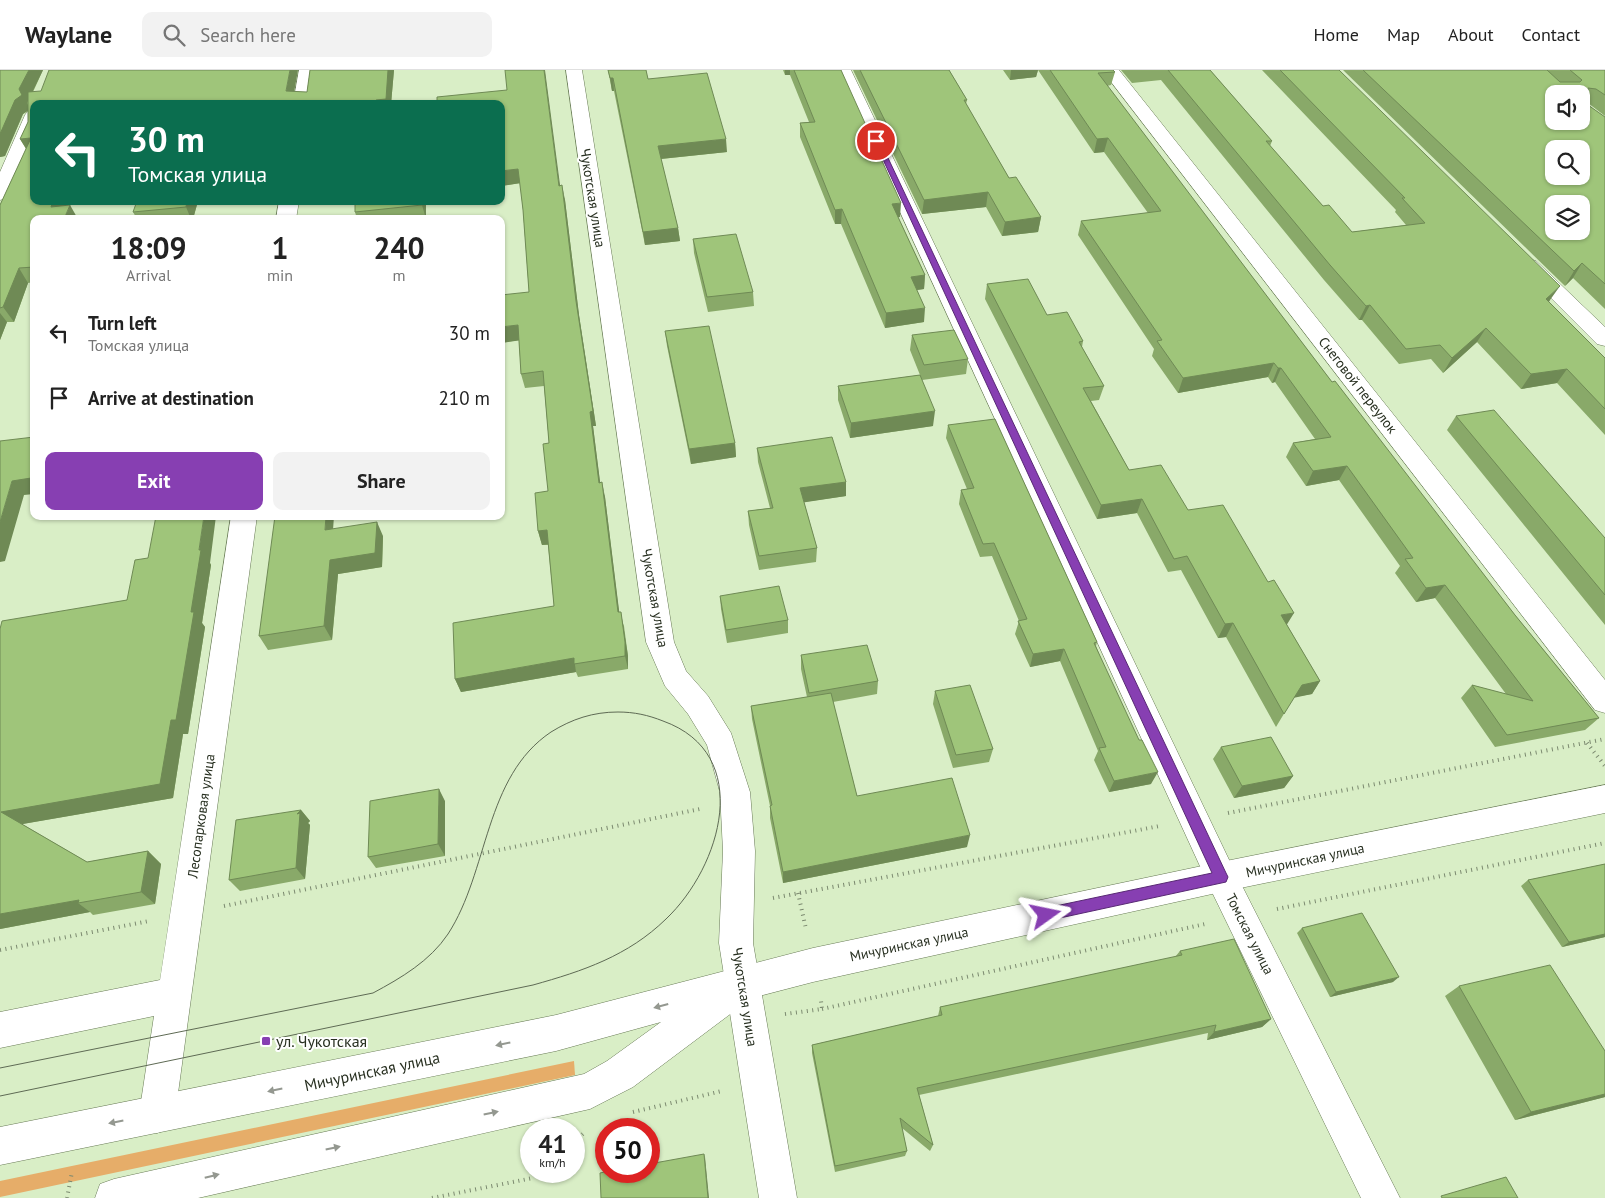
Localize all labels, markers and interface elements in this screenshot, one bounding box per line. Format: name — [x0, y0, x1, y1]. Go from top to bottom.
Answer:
search box — [142, 12, 492, 57]
text: Waylane — [25, 19, 112, 50]
icon: search — [160, 21, 188, 49]
text: Search here — [200, 23, 296, 47]
text: Home — [1313, 23, 1359, 46]
text: Map — [1387, 23, 1420, 46]
text: About — [1448, 23, 1494, 46]
text: Contact — [1522, 23, 1580, 46]
map controls — [1545, 85, 1590, 240]
button: sound — [1545, 85, 1590, 130]
text: 30 m — [128, 116, 205, 162]
icon: left — [45, 120, 110, 185]
pin — [855, 120, 897, 162]
icon: arrive — [862, 127, 890, 155]
button: search — [1545, 140, 1590, 185]
street label: Чукотская улица — [576, 147, 610, 249]
text: Томская улица — [128, 160, 267, 188]
button: layers — [1545, 195, 1590, 240]
text: 18:09 — [110, 228, 187, 267]
text: 1 — [272, 228, 289, 267]
text: 240 — [373, 228, 425, 267]
text: Arrival — [126, 265, 171, 285]
text: min — [267, 265, 293, 285]
text: m — [393, 265, 406, 285]
text: Turn left — [88, 311, 157, 335]
icon: left — [45, 319, 73, 347]
text: 30 m — [449, 321, 490, 345]
street label: Снеговой переулок — [1315, 333, 1401, 437]
text: Томская улица — [88, 335, 189, 355]
icon: arrive — [45, 384, 73, 412]
text: Arrive at destination — [88, 386, 254, 410]
text: 210 m — [438, 386, 490, 410]
button: Exit — [45, 452, 263, 510]
button: Share — [273, 452, 490, 510]
street label: Чукотская улица — [637, 547, 673, 649]
street label: Лесопарковая улица — [183, 753, 219, 880]
street label: Мичуринская улица — [1244, 839, 1366, 881]
position arrow — [1019, 888, 1071, 940]
street label: Томская улица — [1222, 890, 1278, 978]
street label: Мичуринская улица — [848, 923, 970, 965]
street label: Чукотская улица — [728, 946, 762, 1048]
one-way arrow — [653, 1002, 668, 1010]
place label: ул. Чукотская — [276, 1031, 367, 1051]
marker: ул. Чукотская — [260, 1035, 272, 1047]
one-way arrow — [495, 1040, 511, 1048]
street label: Мичуринская улица — [302, 1047, 442, 1095]
one-way arrow — [267, 1087, 283, 1095]
one-way arrow — [484, 1109, 499, 1117]
speed limit sign: 50 — [595, 1118, 660, 1183]
one-way arrow — [107, 1119, 123, 1127]
text: 41 — [538, 1128, 567, 1160]
one-way arrow — [325, 1144, 340, 1152]
text: km/h — [539, 1155, 566, 1170]
one-way arrow — [205, 1172, 220, 1180]

